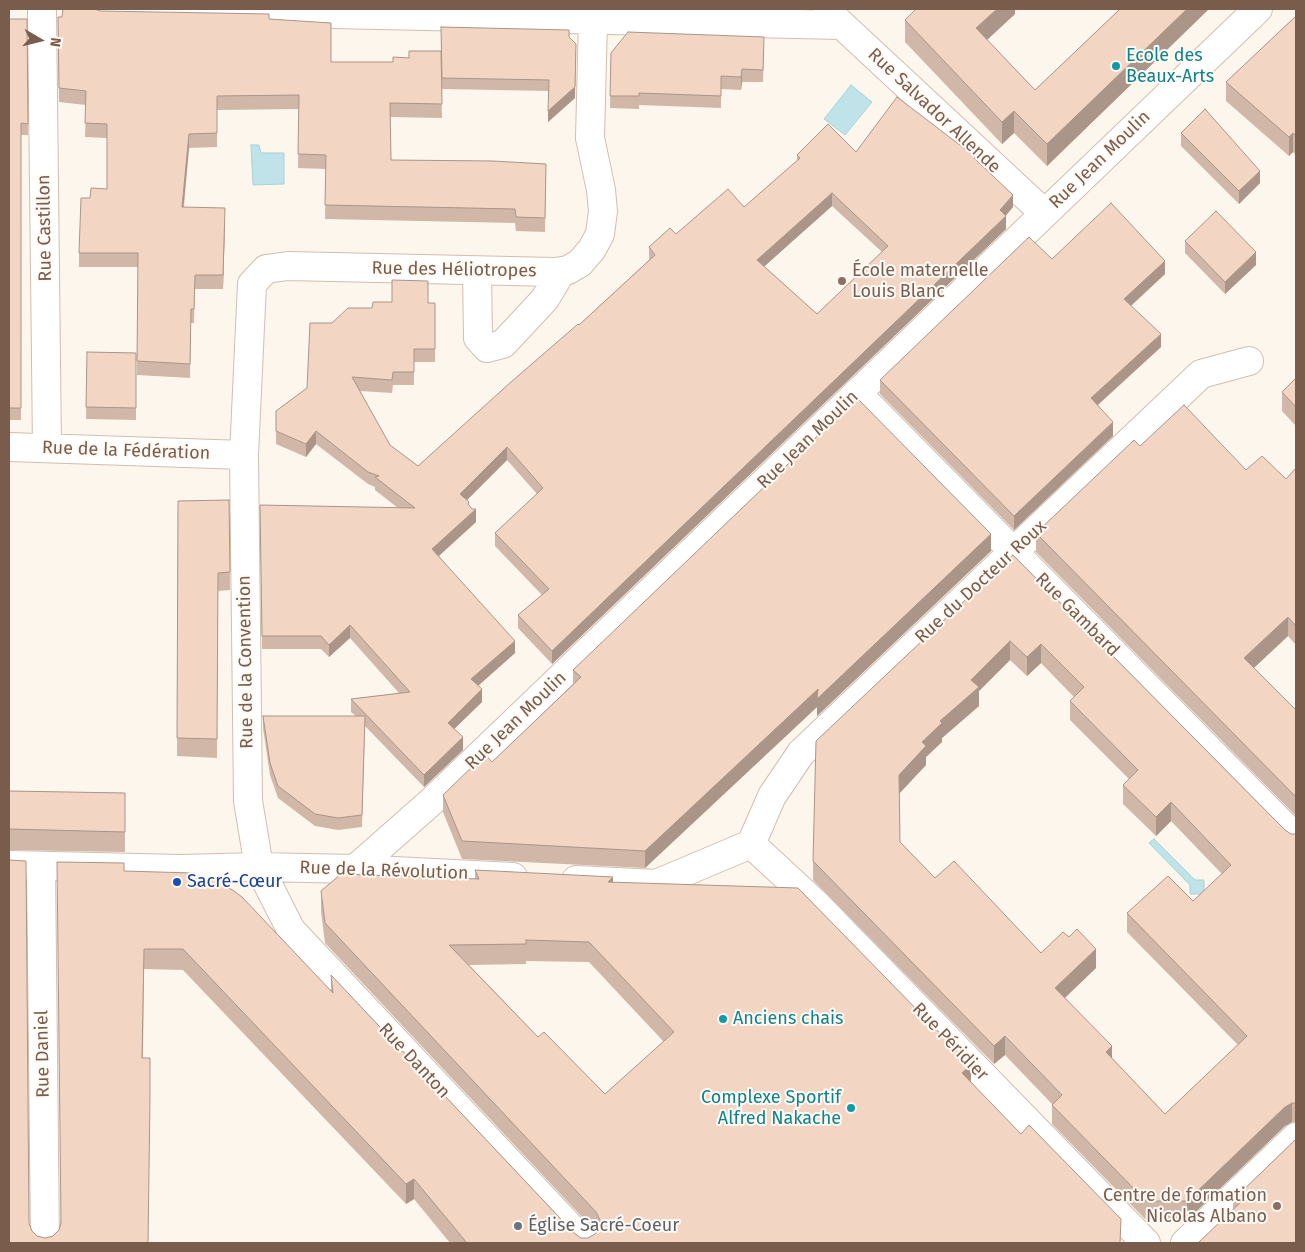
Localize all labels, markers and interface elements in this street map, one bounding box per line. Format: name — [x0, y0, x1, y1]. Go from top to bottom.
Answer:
north arrow — [15, 15, 65, 65]
text: N — [46, 36, 64, 48]
street label: Rue Salvador Allende — [863, 44, 1005, 178]
place label: Ecole des Beaux-Arts — [1126, 45, 1214, 88]
marker: Ecole des Beaux-Arts — [1110, 60, 1122, 72]
street label: Rue Jean Moulin — [1045, 106, 1155, 214]
street label: Rue Castillon — [33, 174, 57, 282]
street label: Rue des Héliotropes — [371, 258, 537, 282]
place label: École maternelle Louis Blanc — [852, 260, 989, 302]
marker: École maternelle Louis Blanc — [836, 275, 848, 287]
street label: Rue Jean Moulin — [753, 386, 863, 494]
street label: Rue de la Fédération — [41, 437, 211, 465]
street label: Rue du Docteur Roux — [911, 516, 1051, 648]
street label: Rue Gambard — [1030, 568, 1124, 662]
street label: Rue de la Convention — [234, 575, 258, 749]
street label: Rue Jean Moulin — [461, 667, 571, 775]
street label: Rue de la Révolution — [299, 857, 469, 885]
place label: Sacré-Cœur — [187, 871, 282, 893]
marker: Sacré-Cœur — [171, 876, 183, 888]
street label: Rue Péridier — [907, 998, 993, 1086]
place label: Anciens chais — [733, 1008, 844, 1030]
street label: Rue Daniel — [31, 1010, 55, 1098]
marker: Anciens chais — [717, 1013, 729, 1025]
street label: Rue Danton — [374, 1019, 454, 1103]
place label: Complexe Sportif Alfred Nakache — [701, 1087, 841, 1130]
marker: Complexe Sportif Alfred Nakache — [845, 1102, 857, 1114]
place label: Centre de formation Nicolas Albano — [1103, 1185, 1267, 1228]
marker: Centre de formation Nicolas Albano — [1271, 1200, 1283, 1212]
place label: Église Sacré-Coeur — [528, 1215, 679, 1237]
marker: Église Sacré-Coeur — [512, 1220, 524, 1232]

